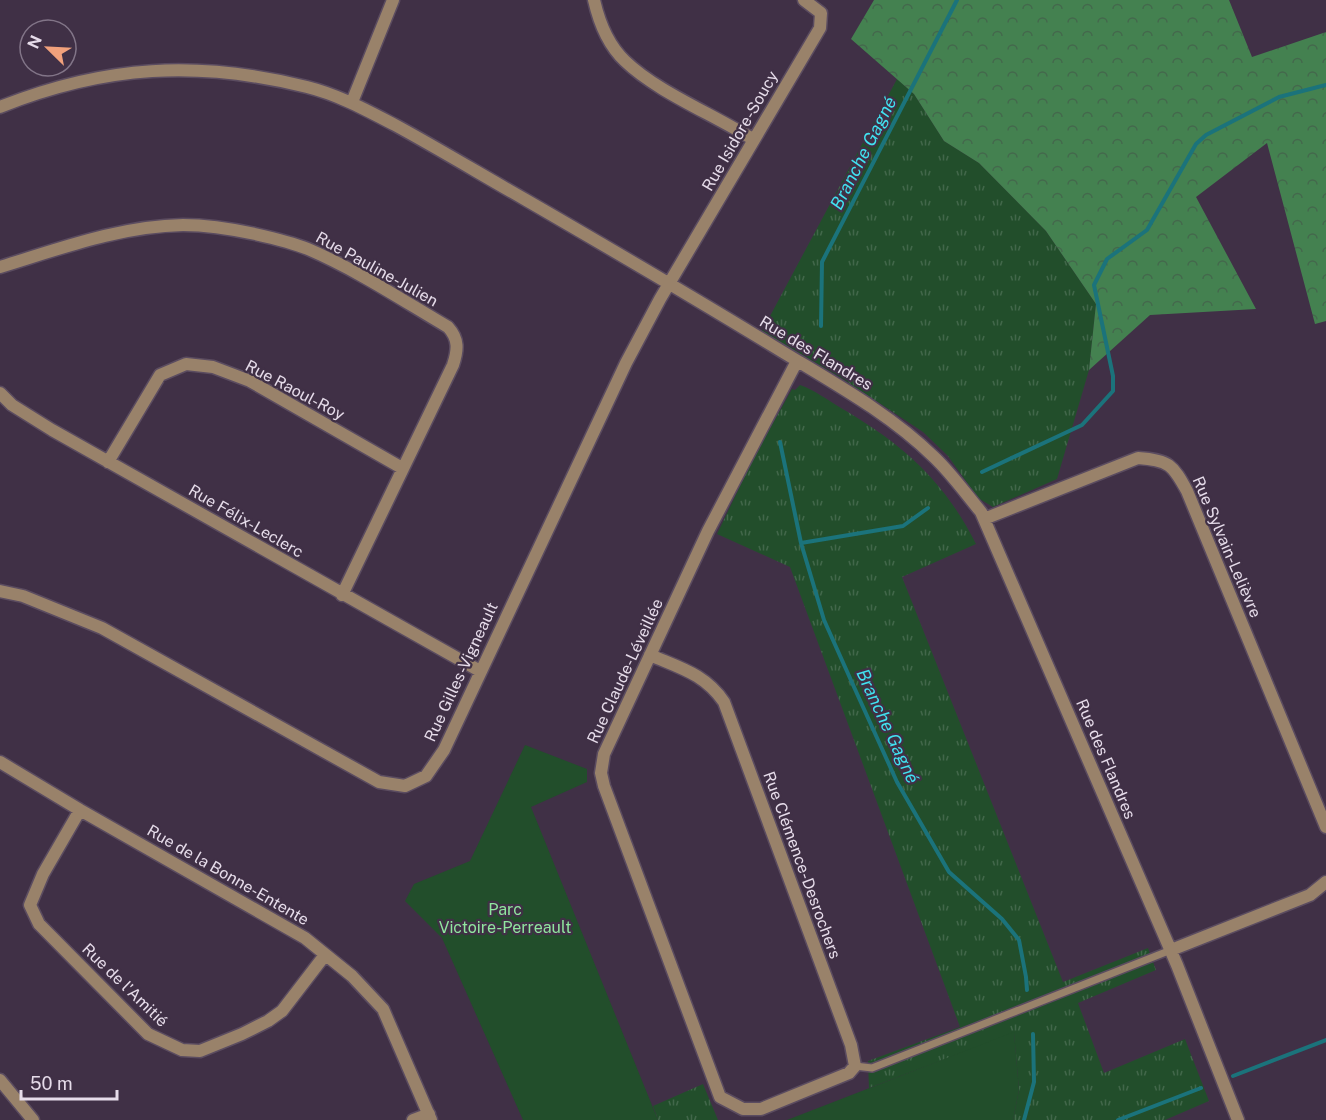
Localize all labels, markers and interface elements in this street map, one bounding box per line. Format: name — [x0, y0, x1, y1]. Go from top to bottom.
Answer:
north arrow — [18, 18, 78, 78]
text: N — [24, 33, 46, 52]
street label: Rue Isidore-Soucy — [698, 67, 782, 194]
water label: Branche Gagné — [825, 93, 901, 213]
street label: Rue Pauline-Julien — [313, 228, 441, 310]
street label: Rue des Flandres — [756, 312, 876, 394]
street label: Rue Raoul-Roy — [242, 356, 348, 424]
street label: Rue Sylvain-Lelièvre — [1189, 473, 1265, 621]
street label: Rue Félix-Leclerc — [185, 480, 307, 562]
street label: Rue Claude-Léveillée — [583, 596, 667, 746]
street label: Rue Gilles-Vigneault — [420, 599, 502, 745]
water label: Branche Gagné — [852, 665, 924, 787]
street label: Rue des Flandres — [1072, 696, 1140, 822]
street label: Rue Clémence-Desrochers — [759, 769, 845, 961]
street label: Rue de la Bonne-Entente — [144, 821, 312, 929]
park label: Parc Victoire-Perreault — [439, 900, 571, 937]
street label: Rue de l'Amitié — [78, 939, 172, 1031]
scale bar — [21, 1063, 117, 1101]
text: 50 m — [30, 1073, 73, 1094]

